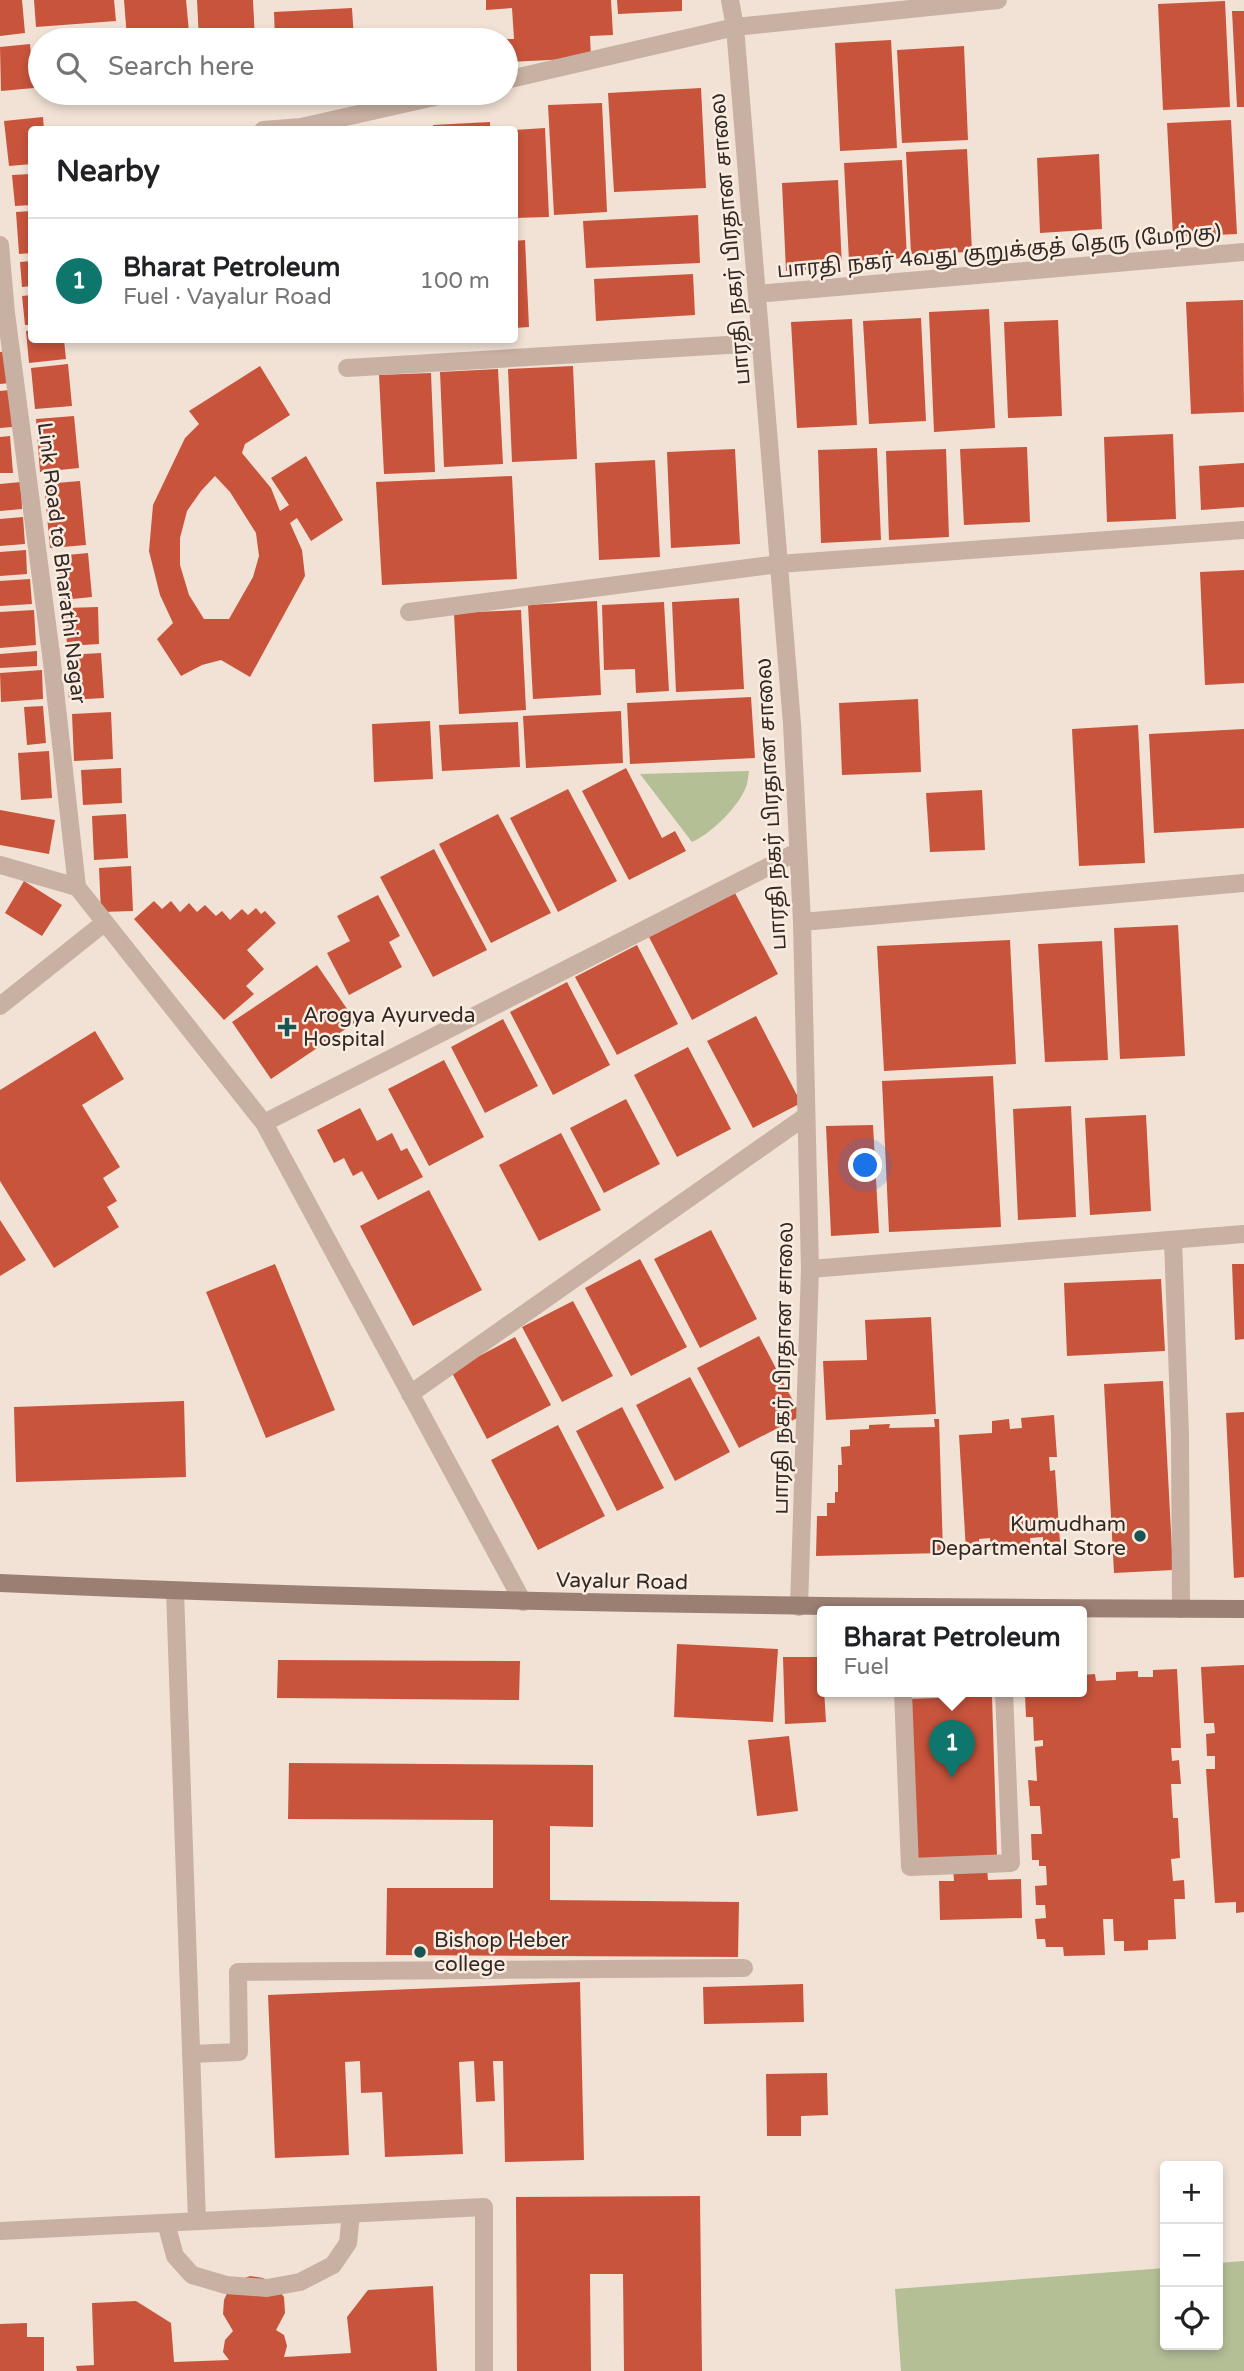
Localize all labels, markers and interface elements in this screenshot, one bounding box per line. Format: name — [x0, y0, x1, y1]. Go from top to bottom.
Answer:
search box — [28, 28, 518, 105]
icon: search — [52, 48, 90, 86]
text: Search here — [108, 51, 254, 82]
street label: பாரதி நகர் பிரதான சாலை — [705, 92, 757, 386]
text: Nearby — [56, 153, 160, 190]
street label: பாரதி நகர் 4வது குறுக்குத் தெரு (மேற்கு) — [776, 220, 1222, 284]
text: Bharat Petroleum — [123, 252, 340, 283]
text: 1 — [72, 267, 86, 295]
text: 100 m — [420, 267, 490, 295]
text: Fuel · Vayalur Road — [123, 283, 332, 311]
street label: Link Road to Bharathi Nagar — [32, 421, 91, 705]
street label: பாரதி நகர் பிரதான சாலை — [751, 657, 793, 951]
place label: Arogya Ayurveda Hospital — [303, 1003, 476, 1052]
marker: Arogya Ayurveda Hospital — [277, 1017, 297, 1037]
your location — [848, 1148, 882, 1182]
street label: பாரதி நகர் பிரதான சாலை — [768, 1221, 800, 1515]
place label: Kumudham Departmental Store — [931, 1512, 1126, 1561]
marker: Kumudham Departmental Store — [1132, 1528, 1148, 1544]
street label: Vayalur Road — [556, 1568, 688, 1595]
popup — [817, 1606, 1087, 1697]
text: Bharat Petroleum — [843, 1622, 1061, 1653]
text: Fuel — [843, 1653, 889, 1681]
pin: 1 — [929, 1720, 975, 1778]
place label: Bishop Heber college — [434, 1928, 569, 1977]
marker: Bishop Heber college — [412, 1944, 428, 1960]
map controls — [1160, 2161, 1223, 2350]
button: + — [1160, 2161, 1223, 2224]
button: − — [1160, 2224, 1223, 2287]
button: locate — [1160, 2287, 1223, 2350]

